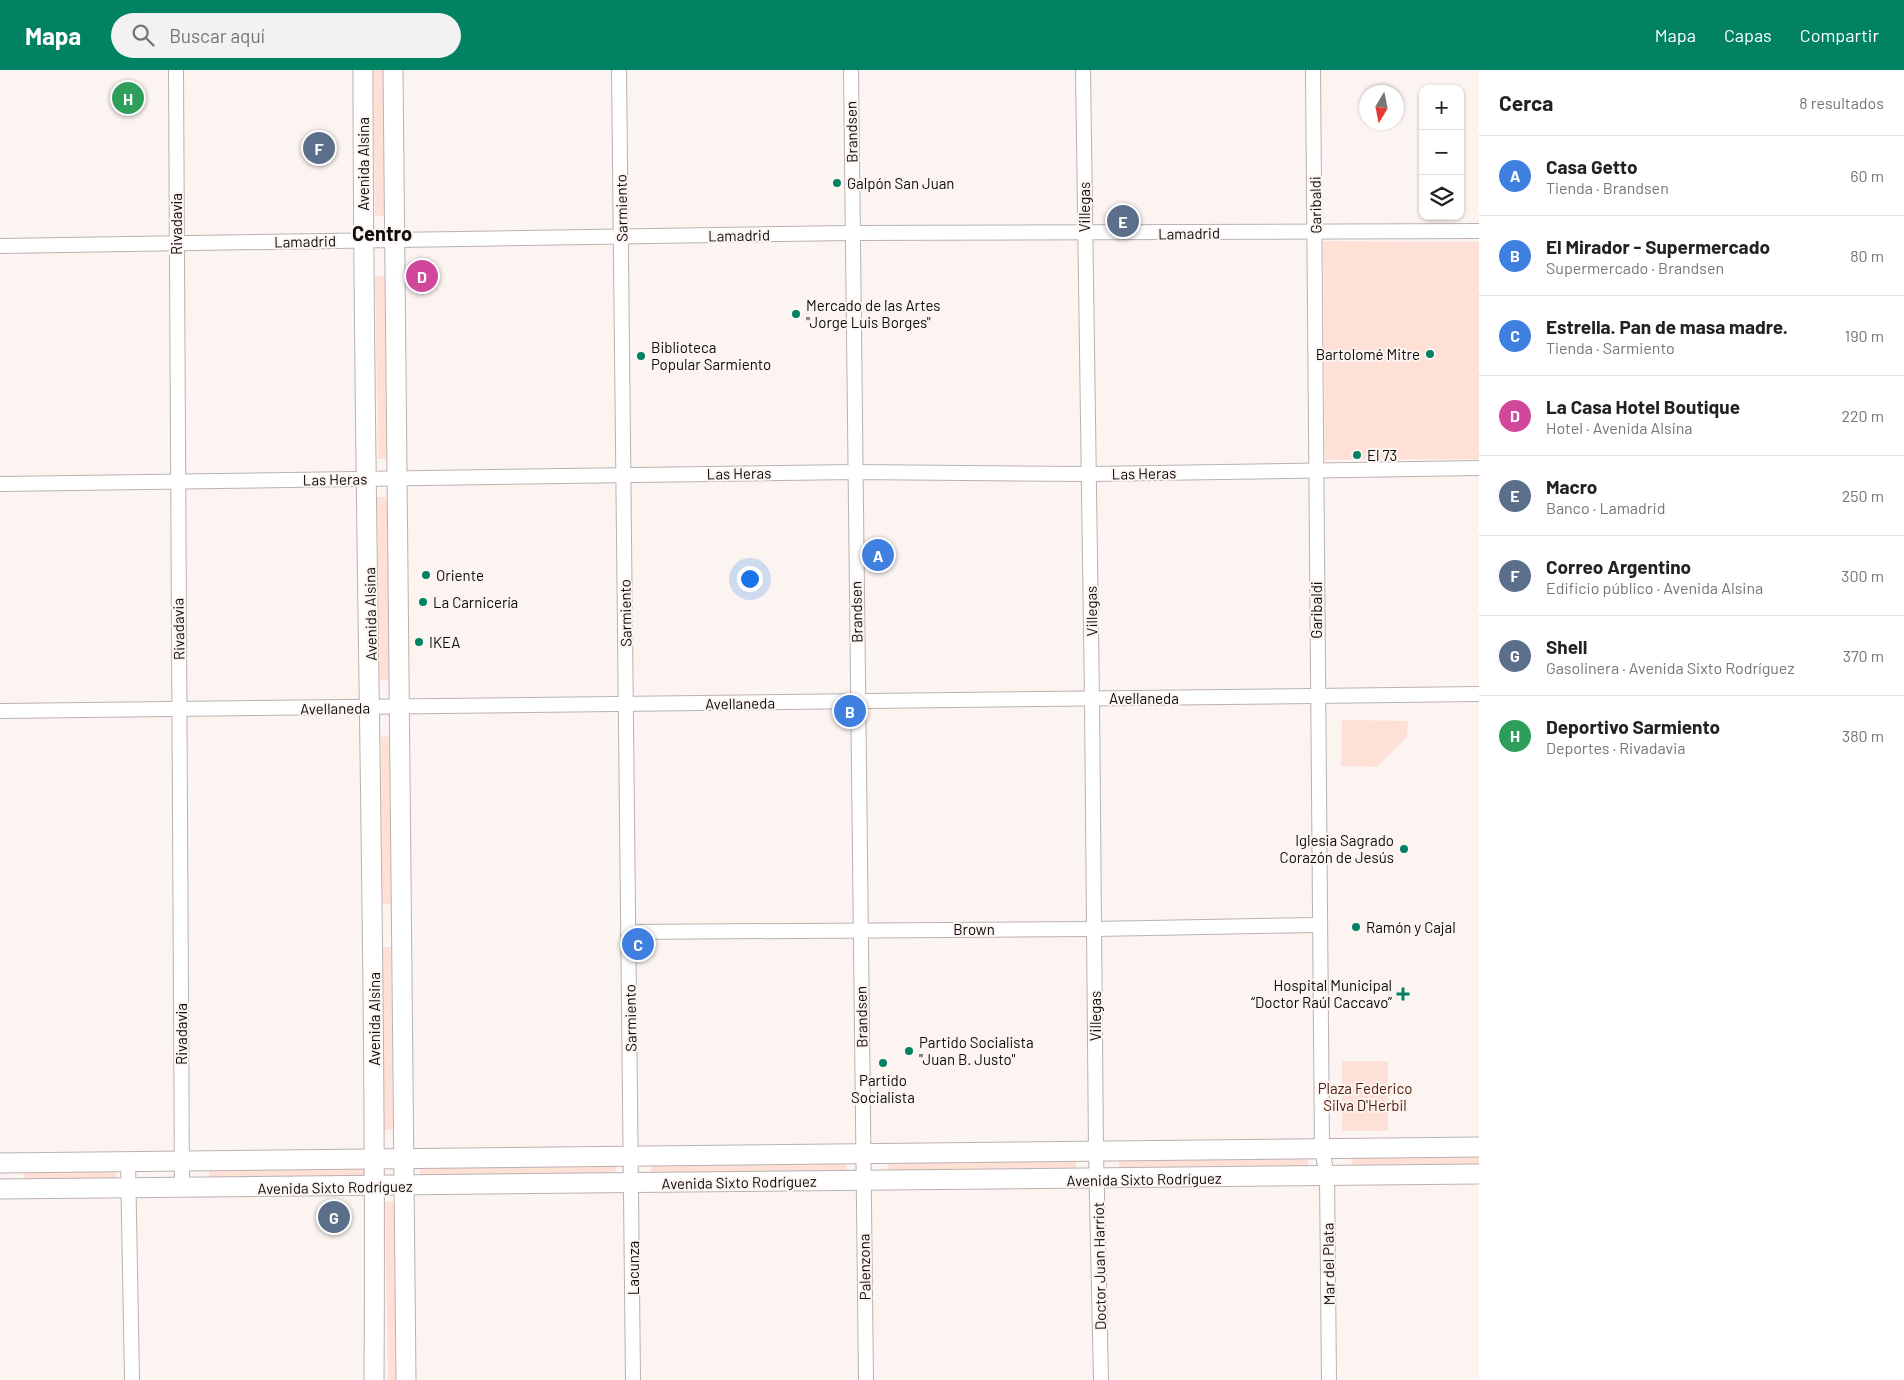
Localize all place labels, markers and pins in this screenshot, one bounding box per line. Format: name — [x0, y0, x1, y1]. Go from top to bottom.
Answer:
pin: H — [112, 79, 144, 117]
pin: F — [303, 129, 335, 167]
place label: Galpón San Juan — [847, 174, 954, 192]
marker: Galpón San Juan — [831, 177, 843, 189]
pin: E — [1107, 202, 1139, 240]
pin: D — [406, 257, 438, 295]
place label: Mercado de las Artes "Jorge Luis Borges" — [806, 296, 941, 331]
marker: Mercado de las Artes "Jorge Luis Borges" — [790, 308, 802, 320]
place label: Biblioteca Popular Sarmiento — [651, 338, 771, 373]
place label: Bartolomé Mitre — [1316, 345, 1420, 363]
marker: Bartolomé Mitre — [1424, 348, 1436, 360]
marker: Biblioteca Popular Sarmiento — [635, 350, 647, 362]
place label: El 73 — [1367, 446, 1397, 464]
marker: El 73 — [1351, 449, 1363, 461]
pin: A — [862, 536, 894, 574]
place label: Oriente — [436, 566, 484, 584]
marker: Oriente — [420, 569, 432, 581]
place label: La Carnicería — [433, 593, 518, 611]
marker: La Carnicería — [417, 596, 429, 608]
place label: IKEA — [429, 633, 460, 651]
marker: IKEA — [413, 636, 425, 648]
pin: B — [834, 692, 866, 730]
place label: Iglesia Sagrado Corazón de Jesús — [1280, 831, 1394, 866]
marker: Iglesia Sagrado Corazón de Jesús — [1398, 843, 1410, 855]
place label: Ramón y Cajal — [1366, 918, 1456, 936]
marker: Ramón y Cajal — [1350, 921, 1362, 933]
pin: C — [622, 925, 654, 963]
place label: Hospital Municipal “Doctor Raúl Caccavo” — [1251, 976, 1392, 1011]
marker: Hospital Municipal “Doctor Raúl Caccavo” — [1396, 987, 1410, 1001]
place label: Partido Socialista "Juan B. Justo" — [919, 1033, 1034, 1068]
marker: Partido Socialista "Juan B. Justo" — [903, 1045, 915, 1057]
marker: Partido Socialista — [877, 1057, 889, 1069]
place label: Partido Socialista — [851, 1071, 915, 1106]
pin: G — [318, 1198, 350, 1236]

